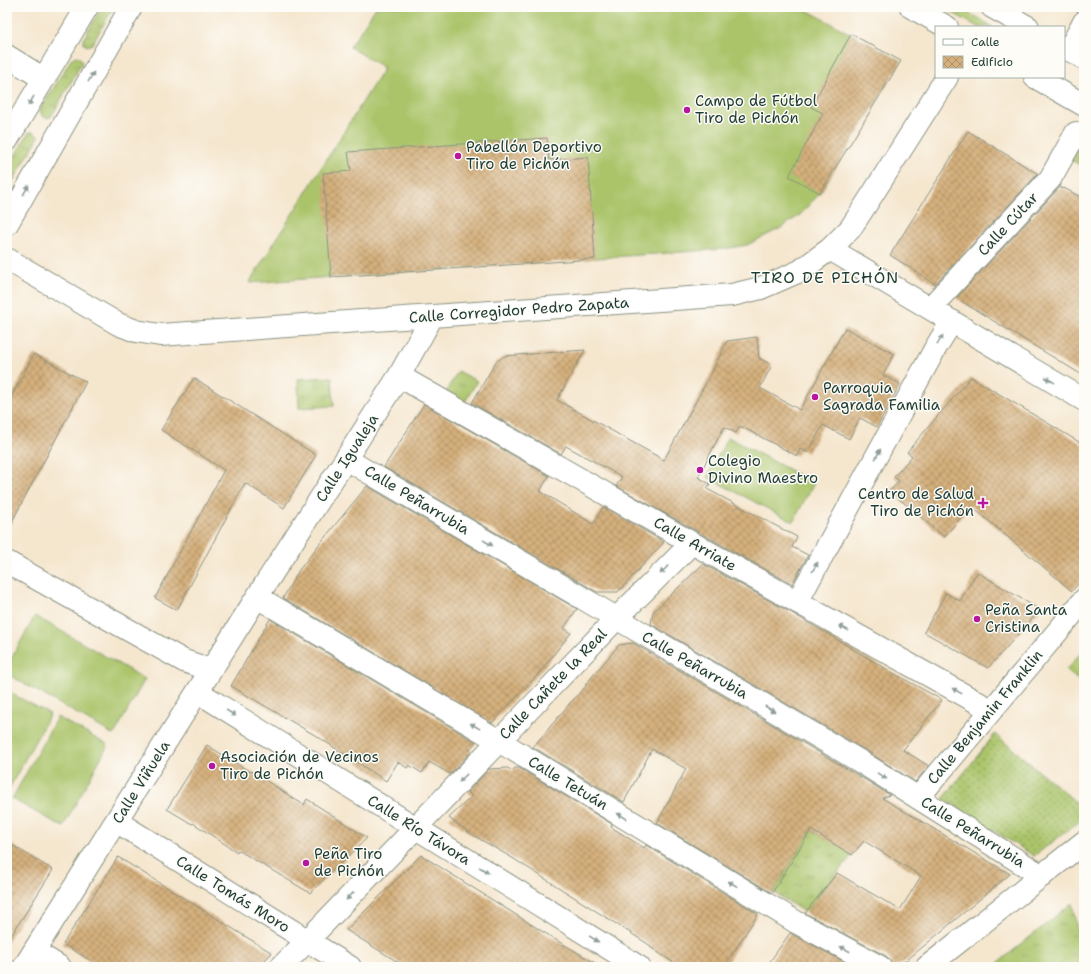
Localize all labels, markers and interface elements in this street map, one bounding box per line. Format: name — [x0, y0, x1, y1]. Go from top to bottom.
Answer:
legend — [935, 26, 1065, 78]
text: Calle — [971, 34, 1000, 50]
text: Edificio — [971, 54, 1013, 70]
one-way arrow — [87, 71, 94, 83]
place label: Campo de Fútbol Tiro de Pichón — [695, 91, 818, 128]
one-way arrow — [28, 95, 35, 107]
marker: Campo de Fútbol Tiro de Pichón — [682, 105, 692, 115]
place label: Pabellón Deportivo Tiro de Pichón — [466, 137, 602, 174]
marker: Pabellón Deportivo Tiro de Pichón — [453, 151, 463, 161]
one-way arrow — [23, 184, 30, 196]
street label: Calle Cútar — [973, 188, 1043, 260]
district label: TIRO DE PICHÓN — [751, 267, 899, 288]
street label: Calle Corregidor Pedro Zapata — [408, 292, 630, 328]
one-way arrow — [937, 334, 944, 346]
one-way arrow — [1045, 376, 1056, 383]
place label: Parroquia Sagrada Familia — [823, 378, 941, 415]
marker: Parroquia Sagrada Familia — [810, 392, 820, 402]
street label: Calle Igualeja — [311, 410, 383, 506]
one-way arrow — [875, 448, 882, 460]
place label: Colegio Divino Maestro — [708, 451, 818, 488]
street label: Calle Peñarrubia — [361, 461, 474, 540]
marker: Colegio Divino Maestro — [695, 465, 705, 475]
place label: Centro de Salud Tiro de Pichón — [858, 484, 974, 521]
marker: Centro de Salud Tiro de Pichón — [977, 497, 989, 509]
street label: Calle Arriate — [650, 512, 740, 576]
one-way arrow — [482, 539, 494, 546]
one-way arrow — [812, 562, 819, 573]
one-way arrow — [659, 566, 669, 575]
place label: Peña Santa Cristina — [985, 600, 1068, 637]
marker: Peña Santa Cristina — [972, 614, 982, 624]
street label: Calle Cañete la Real — [495, 624, 612, 744]
one-way arrow — [838, 625, 850, 631]
street label: Calle Peñarrubia — [638, 626, 752, 704]
street label: Calle Benjamin Franklin — [923, 646, 1047, 788]
one-way arrow — [951, 688, 963, 695]
one-way arrow — [764, 706, 776, 713]
one-way arrow — [226, 709, 236, 717]
one-way arrow — [469, 723, 481, 730]
street label: Calle Viñuela — [107, 736, 175, 827]
place label: Asociación de Vecinos Tiro de Pichón — [220, 747, 379, 784]
street label: Calle Tetuán — [524, 751, 612, 815]
marker: Asociación de Vecinos Tiro de Pichón — [207, 761, 217, 771]
one-way arrow — [876, 772, 888, 779]
one-way arrow — [458, 773, 468, 783]
street label: Calle Río Távora — [364, 790, 475, 870]
street label: Calle Peñarrubia — [917, 792, 1029, 872]
one-way arrow — [616, 812, 628, 819]
place label: Peña Tiro de Pichón — [314, 844, 384, 881]
street label: Calle Tomás Moro — [172, 851, 294, 937]
marker: Peña Tiro de Pichón — [301, 858, 311, 868]
one-way arrow — [479, 866, 489, 874]
one-way arrow — [727, 880, 739, 887]
one-way arrow — [345, 891, 355, 901]
one-way arrow — [589, 935, 599, 943]
one-way arrow — [840, 945, 851, 952]

